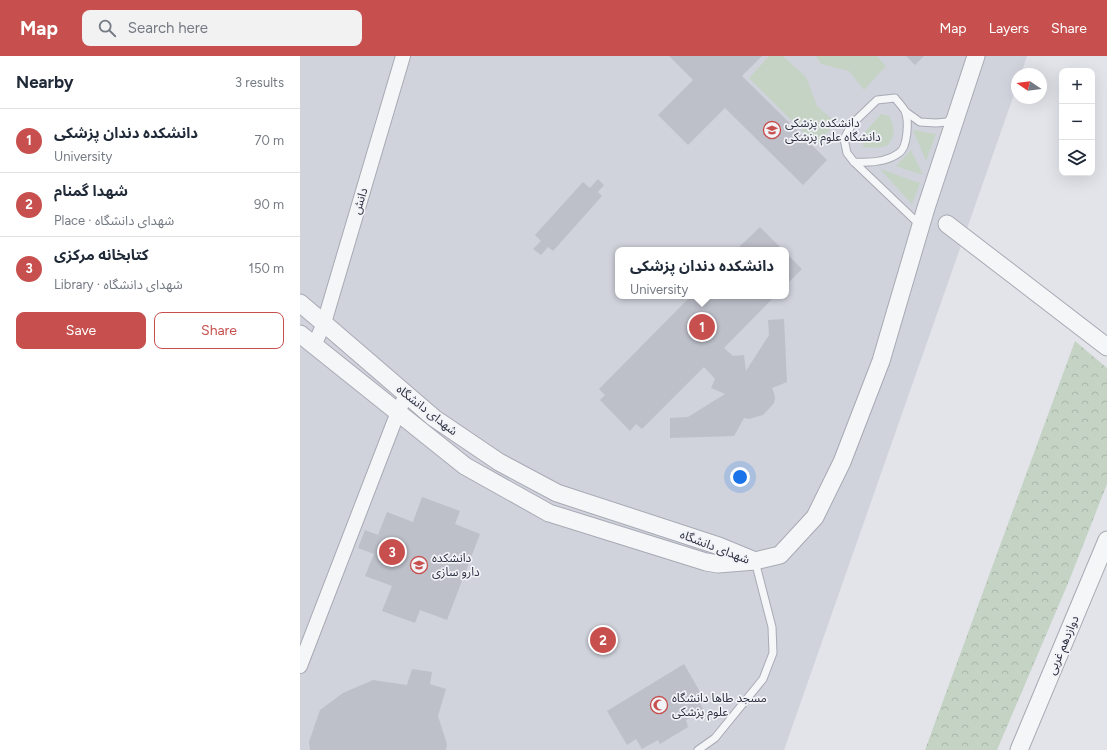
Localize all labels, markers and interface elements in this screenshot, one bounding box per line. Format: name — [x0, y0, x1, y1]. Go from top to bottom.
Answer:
search box — [82, 10, 362, 46]
text: Map — [20, 17, 58, 40]
icon: search — [96, 17, 118, 39]
text: Search here — [128, 19, 208, 37]
text: Map — [939, 20, 967, 37]
text: Layers — [989, 20, 1029, 37]
text: Share — [1051, 20, 1087, 37]
north arrow — [1011, 68, 1047, 104]
map controls — [1059, 68, 1095, 176]
button: + — [1059, 68, 1095, 104]
text: Nearby — [16, 72, 74, 92]
text: 3 results — [235, 75, 284, 90]
button: − — [1059, 104, 1095, 140]
place label: دانشکده پزشکی دانشگاه علوم پزشکی — [785, 116, 881, 146]
school or university icon: دانشکده پزشکی دانشگاه علوم پزشکی — [762, 120, 782, 140]
text: دانشکده دندان پزشکی — [54, 124, 198, 142]
text: 1 — [26, 133, 32, 148]
text: 70 m — [254, 133, 284, 148]
button: layers — [1059, 140, 1095, 176]
text: University — [54, 149, 112, 164]
text: شهدا گمنام — [54, 182, 128, 200]
street label: دانش — [349, 186, 371, 216]
text: 2 — [25, 197, 33, 212]
text: 90 m — [254, 197, 284, 212]
text: Place · شهدای دانشگاه — [54, 213, 174, 228]
text: کتابخانه مرکزی — [54, 246, 148, 264]
popup — [615, 247, 789, 299]
text: دانشکده دندان پزشکی — [630, 257, 774, 275]
text: 3 — [25, 261, 33, 276]
text: 150 m — [249, 261, 284, 276]
text: Library · شهدای دانشگاه — [54, 277, 183, 292]
text: University — [630, 282, 688, 297]
button: Save — [16, 312, 146, 349]
button: Share — [154, 312, 284, 349]
pin: 1 — [689, 312, 715, 342]
street label: شهدای دانشگاه — [394, 382, 460, 438]
your location — [730, 467, 750, 487]
street label: شهدای دانشگاه — [678, 527, 752, 567]
pin: 3 — [379, 537, 405, 567]
place label: دانشکده دارو سازی — [432, 551, 480, 579]
school or university icon: دانشکده دارو سازی — [409, 555, 429, 575]
street label: دوازدهم غربی — [1044, 613, 1084, 677]
pin: 2 — [590, 625, 616, 655]
place label: مسجد طاها دانشگاه علوم پزشکی — [672, 691, 767, 721]
mosque icon: مسجد طاها دانشگاه علوم پزشکی — [649, 695, 669, 715]

